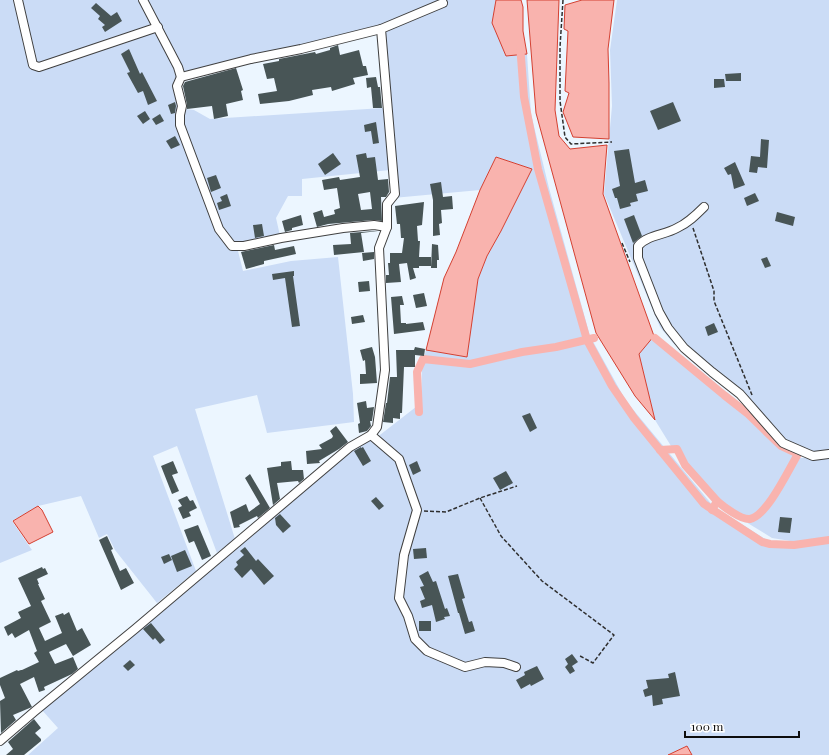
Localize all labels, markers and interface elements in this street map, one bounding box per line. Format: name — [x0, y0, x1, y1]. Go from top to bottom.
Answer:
scale bar — [685, 713, 799, 739]
text: 100 m — [691, 718, 724, 734]

